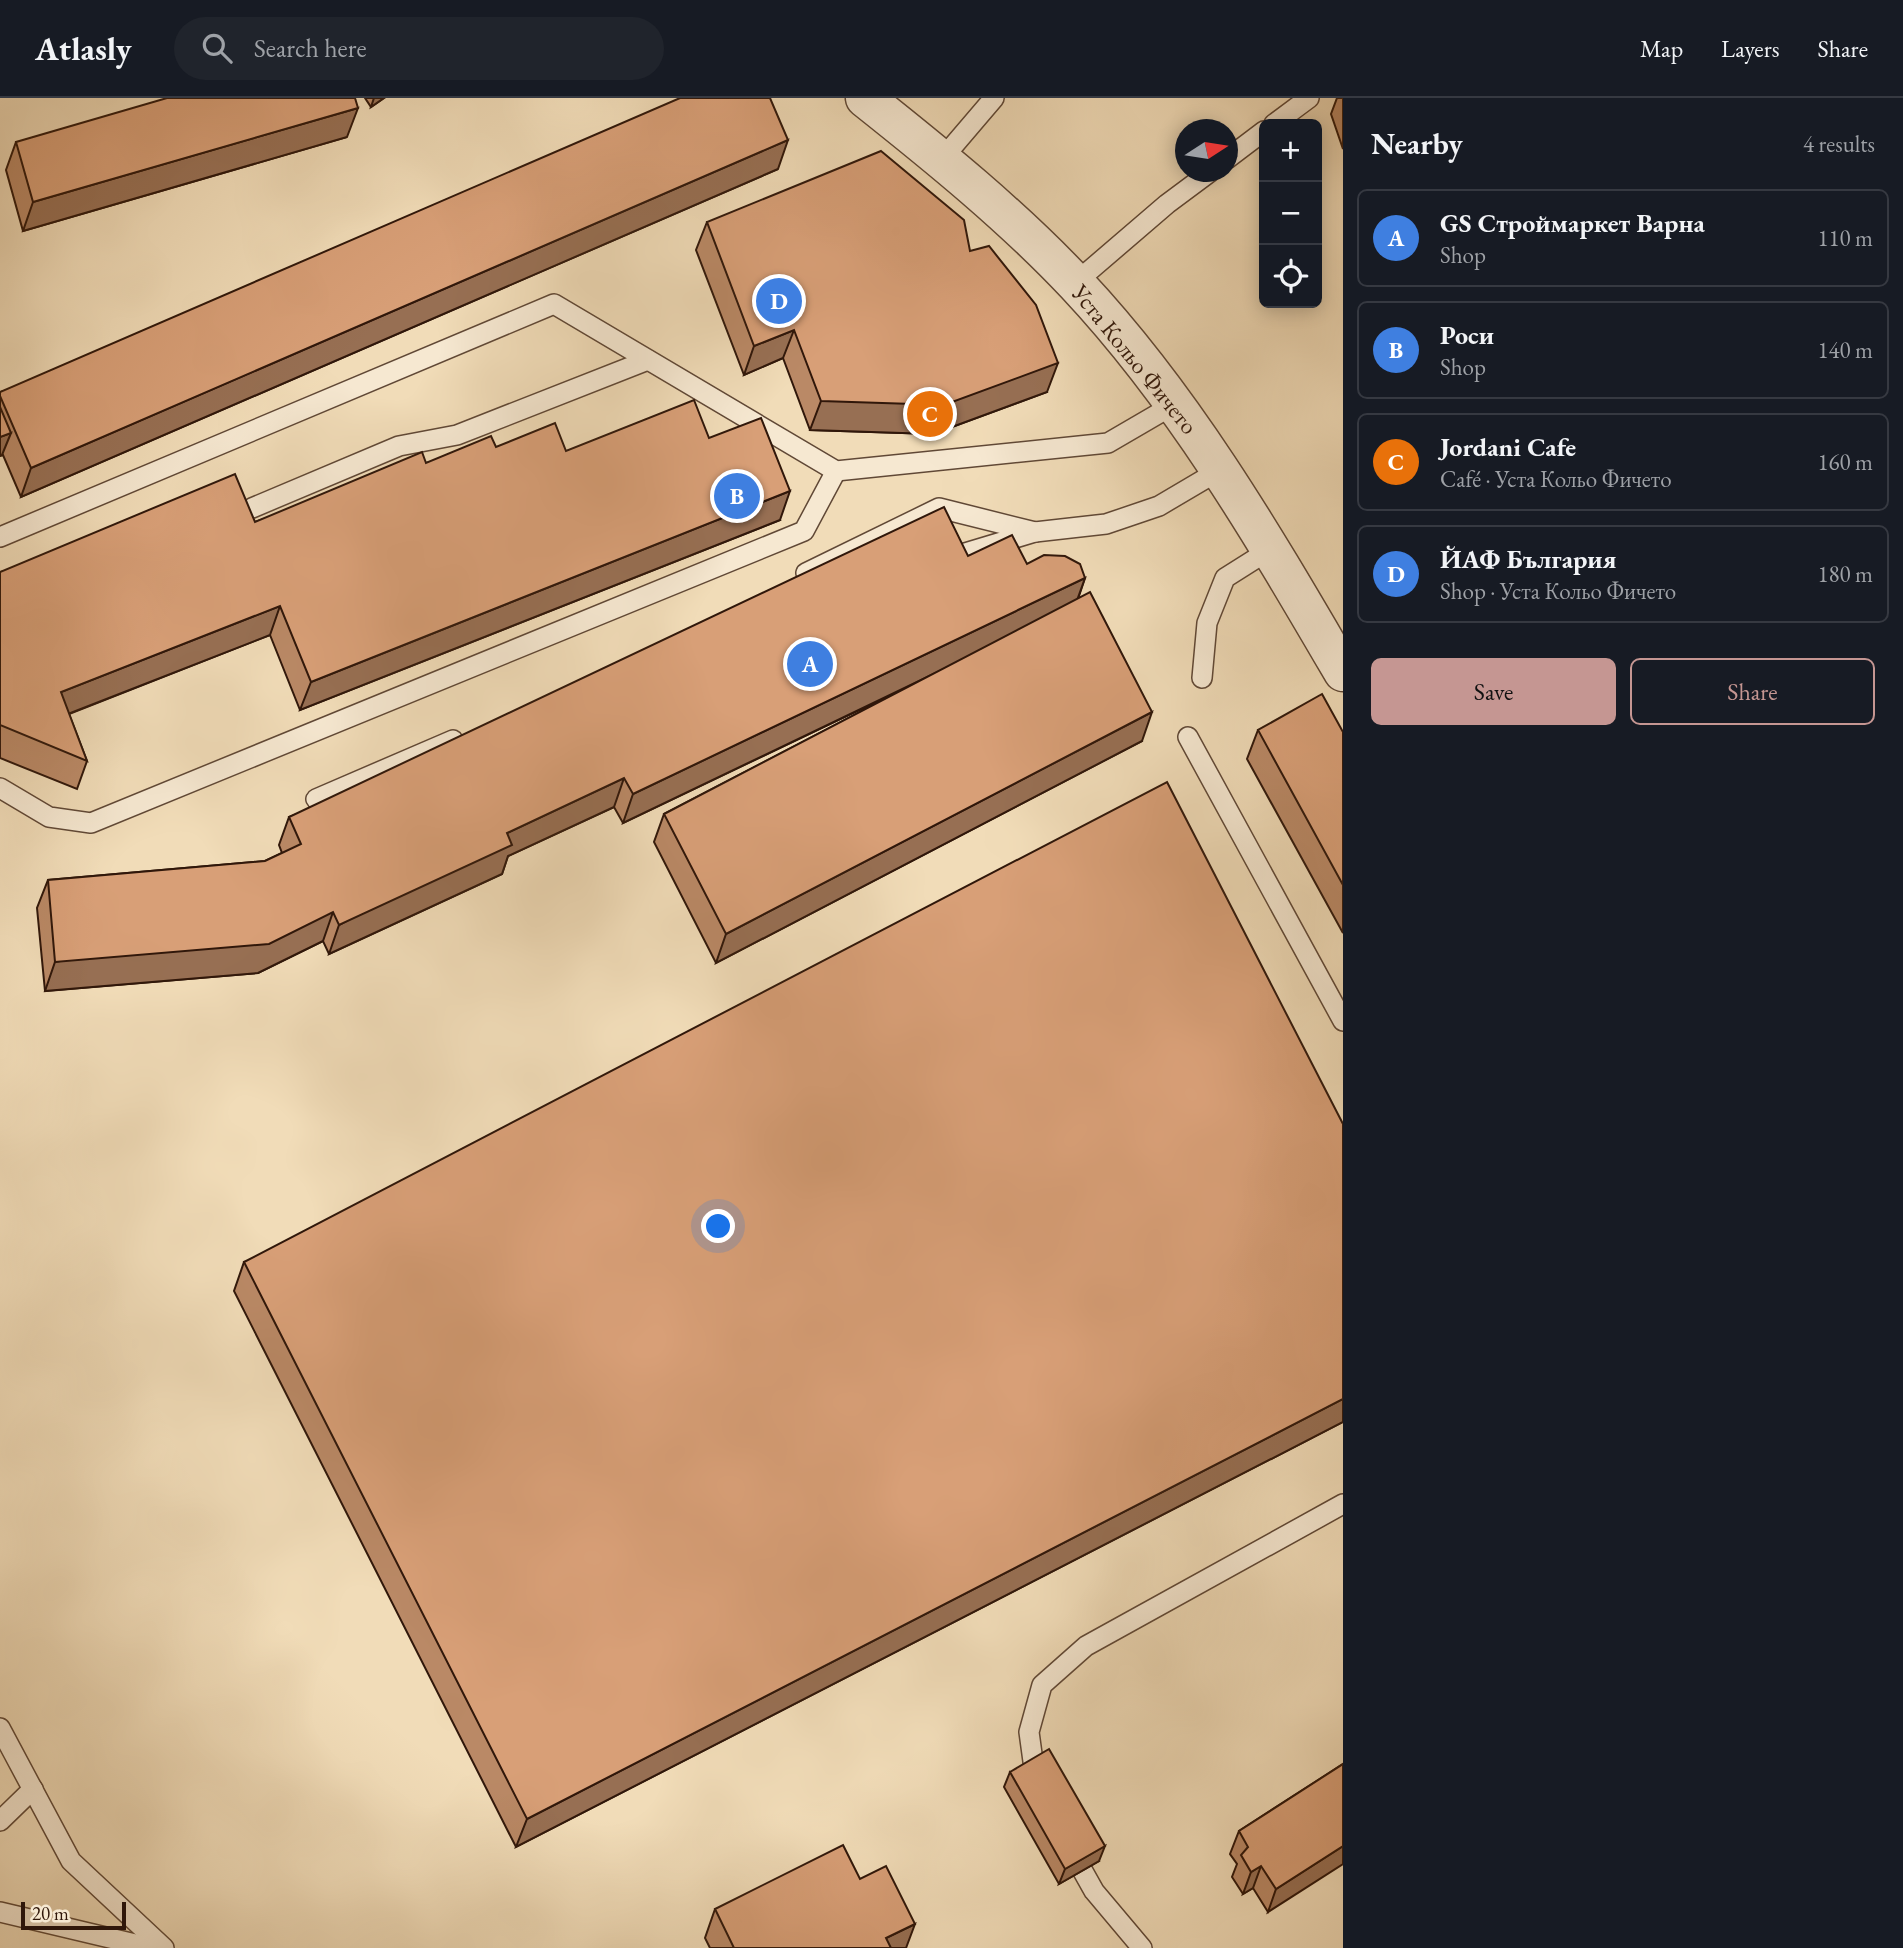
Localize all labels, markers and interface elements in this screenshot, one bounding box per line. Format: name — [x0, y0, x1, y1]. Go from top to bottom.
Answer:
search box — [174, 17, 664, 80]
text: Atlasly — [35, 27, 132, 70]
icon: search — [198, 29, 236, 67]
text: Search here — [254, 31, 367, 65]
text: Map — [1640, 33, 1683, 64]
text: Layers — [1721, 33, 1780, 64]
text: Share — [1818, 33, 1868, 64]
north arrow — [1175, 119, 1238, 182]
map controls — [1259, 119, 1322, 308]
button: + — [1259, 119, 1322, 182]
text: Nearby — [1371, 124, 1463, 163]
text: 4 results — [1803, 129, 1875, 159]
button: − — [1259, 182, 1322, 245]
text: GS Строймаркет Варна — [1440, 206, 1705, 240]
text: A — [1388, 223, 1404, 253]
text: 110 m — [1817, 223, 1873, 253]
text: Shop — [1440, 240, 1486, 270]
button: locate — [1259, 245, 1322, 308]
pin: D — [756, 275, 802, 327]
street label: Уста Кольо Фичето — [1064, 277, 1205, 440]
text: Роси — [1440, 318, 1494, 352]
text: B — [1389, 335, 1403, 365]
text: 140 m — [1817, 335, 1873, 365]
text: Shop — [1440, 352, 1486, 382]
pin: C — [907, 388, 953, 440]
text: Jordani Cafe — [1440, 430, 1576, 464]
text: C — [1388, 447, 1404, 477]
text: 160 m — [1817, 447, 1873, 477]
text: Café · Уста Кольо Фичето — [1440, 464, 1672, 494]
pin: B — [714, 470, 760, 522]
text: ЙАФ България — [1440, 542, 1617, 576]
text: D — [1387, 559, 1405, 589]
text: 180 m — [1817, 559, 1873, 589]
text: Shop · Уста Кольо Фичето — [1440, 576, 1676, 606]
pin: A — [787, 638, 833, 690]
button: Save — [1371, 658, 1616, 725]
button: Share — [1630, 658, 1875, 725]
your location — [701, 1209, 735, 1243]
scale bar — [21, 1899, 126, 1931]
text: 20 m — [32, 1901, 69, 1926]

